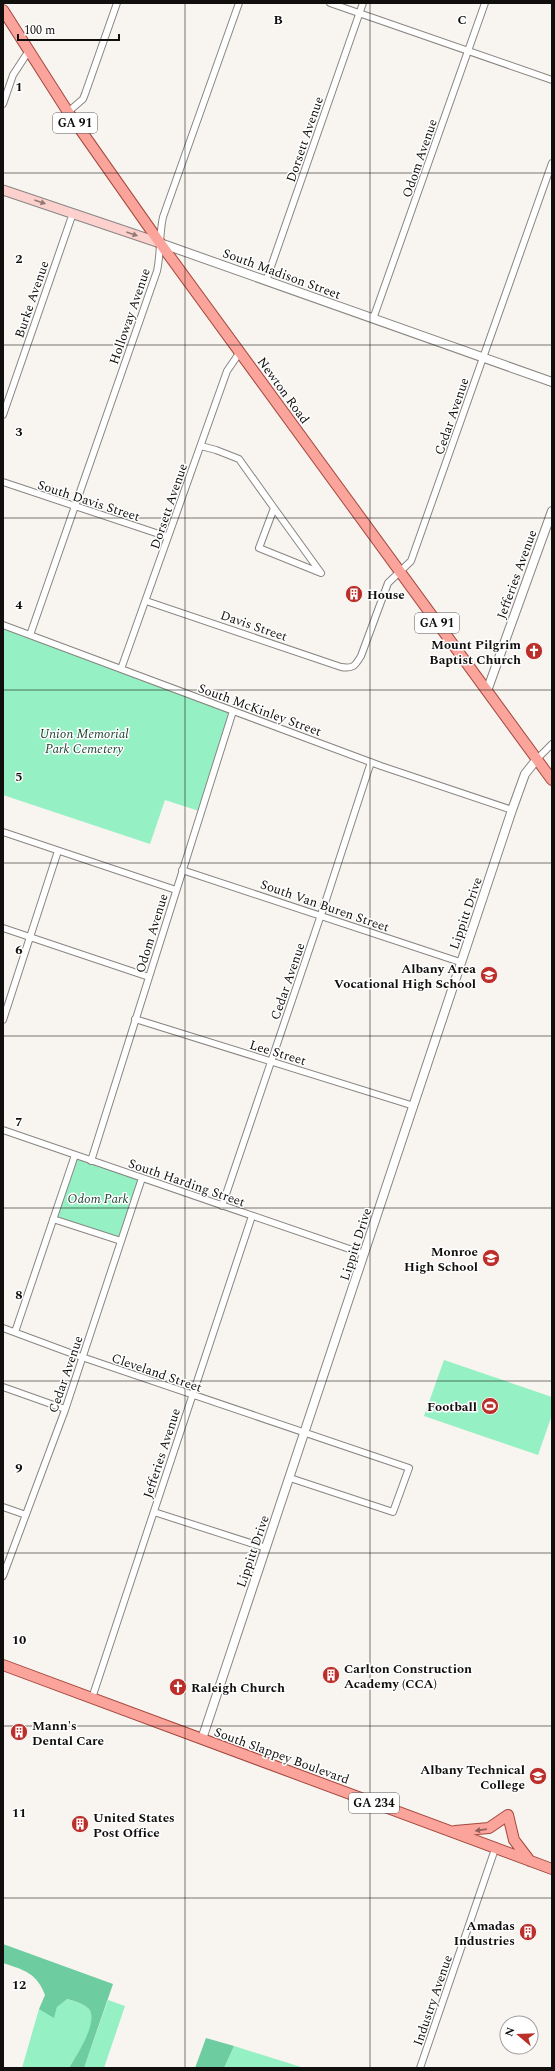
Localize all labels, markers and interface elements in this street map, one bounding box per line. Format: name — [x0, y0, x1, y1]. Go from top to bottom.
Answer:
text: B — [273, 10, 283, 30]
text: C — [457, 10, 467, 30]
scale bar — [18, 16, 119, 42]
text: 100 m — [24, 21, 55, 40]
text: 1 — [15, 77, 23, 97]
street label: Dorsett Avenue — [281, 94, 329, 185]
road number: GA 91 — [53, 113, 97, 133]
street label: Odom Avenue — [397, 116, 443, 200]
one-way arrow — [34, 199, 46, 205]
one-way arrow — [126, 231, 138, 237]
street label: South Madison Street — [220, 243, 344, 305]
text: 2 — [15, 249, 23, 269]
street label: Burke Avenue — [9, 258, 54, 341]
street label: Holloway Avenue — [104, 265, 156, 367]
street label: Newton Road — [252, 353, 314, 428]
street label: Cedar Avenue — [429, 375, 475, 458]
text: 3 — [15, 422, 23, 442]
street label: Dorsett Avenue — [145, 461, 193, 552]
street label: South Davis Street — [35, 475, 143, 527]
street label: Jefferies Avenue — [492, 527, 542, 622]
building icon: House — [344, 584, 364, 604]
place label: House — [367, 585, 405, 605]
text: 4 — [15, 595, 23, 615]
street label: Davis Street — [217, 605, 290, 647]
road number: GA 91 — [415, 613, 459, 633]
place label: Mount Pilgrim Baptist Church — [429, 635, 521, 670]
church icon: Mount Pilgrim Baptist Church — [524, 641, 544, 661]
street label: South McKinley Street — [195, 678, 325, 742]
park label: Union Memorial Park Cemetery — [39, 724, 129, 759]
text: 5 — [15, 767, 23, 787]
street label: South Van Buren Street — [257, 874, 392, 938]
street label: Lippitt Drive — [444, 874, 488, 952]
street label: Odom Avenue — [130, 891, 174, 975]
text: 6 — [15, 940, 23, 960]
street label: Cedar Avenue — [265, 940, 311, 1023]
place label: Albany Area Vocational High School — [334, 959, 476, 994]
school or university icon: Albany Area Vocational High School — [479, 965, 499, 985]
street label: Lee Street — [247, 1035, 309, 1071]
text: 7 — [15, 1112, 23, 1132]
street label: South Harding Street — [126, 1154, 248, 1212]
park label: Odom Park — [67, 1189, 129, 1209]
street label: Lippitt Drive — [335, 1205, 377, 1283]
place label: Monroe High School — [404, 1242, 478, 1277]
school or university icon: Monroe High School — [481, 1248, 501, 1268]
text: 8 — [15, 1285, 23, 1305]
street label: Cedar Avenue — [43, 1333, 89, 1416]
street label: Cleveland Street — [109, 1348, 205, 1398]
sports icon: Football — [480, 1396, 500, 1416]
place label: Football — [427, 1397, 477, 1417]
street label: Jefferies Avenue — [138, 1406, 186, 1501]
text: 9 — [15, 1458, 23, 1478]
street label: Lippitt Drive — [231, 1512, 275, 1590]
text: 10 — [12, 1630, 26, 1650]
place label: Carlton Construction Academy (CCA) — [344, 1659, 472, 1694]
building icon: Carlton Construction Academy (CCA) — [321, 1665, 341, 1685]
church icon: Raleigh Church — [168, 1677, 188, 1697]
place label: Raleigh Church — [191, 1678, 285, 1698]
place label: Mann's Dental Care — [32, 1716, 104, 1751]
building icon: Mann's Dental Care — [9, 1722, 29, 1742]
street label: South Slappey Boulevard — [211, 1722, 352, 1790]
place label: Albany Technical College — [420, 1760, 525, 1795]
school or university icon: Albany Technical College — [528, 1766, 548, 1786]
road number: GA 234 — [349, 1793, 399, 1813]
text: 11 — [12, 1803, 26, 1823]
place label: United States Post Office — [93, 1808, 175, 1843]
building icon: United States Post Office — [70, 1814, 90, 1834]
one-way arrow — [475, 1827, 487, 1833]
place label: Amadas Industries — [454, 1916, 515, 1951]
building icon: Amadas Industries — [518, 1922, 538, 1942]
street label: Industry Avenue — [408, 1952, 458, 2048]
text: 12 — [12, 1975, 26, 1995]
north arrow — [499, 2015, 539, 2055]
text: N — [501, 2025, 520, 2039]

